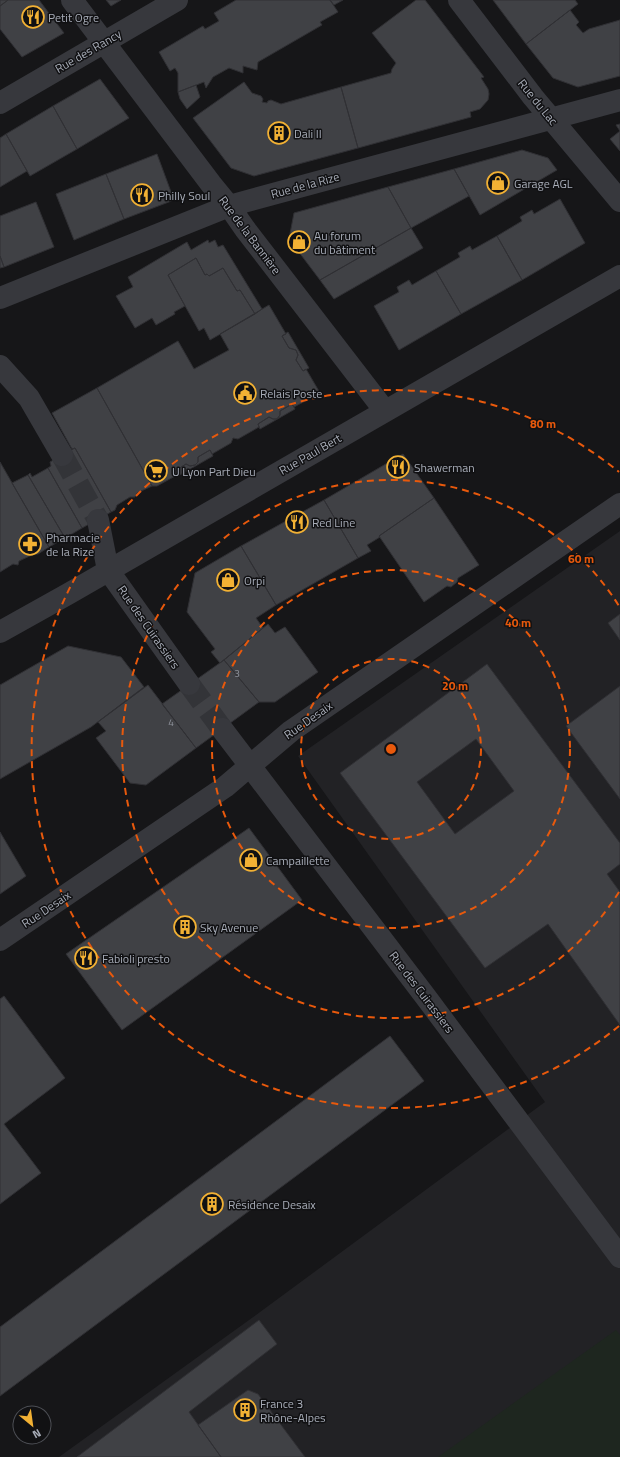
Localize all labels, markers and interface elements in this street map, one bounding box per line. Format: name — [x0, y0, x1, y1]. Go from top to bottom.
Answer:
restaurant icon: Petit Ogre — [20, 4, 46, 30]
place label: Petit Ogre — [48, 8, 99, 27]
street label: Rue des Rancy — [51, 24, 125, 78]
street label: Rue du Lac — [513, 75, 563, 129]
building icon: Dali II — [266, 120, 292, 146]
place label: Dali II — [294, 124, 322, 143]
street label: Rue de la Rize — [269, 167, 341, 203]
shop icon: Garage AGL — [485, 170, 511, 196]
place label: Garage AGL — [514, 174, 573, 193]
restaurant icon: Philly Soul — [129, 182, 155, 208]
place label: Philly Soul — [158, 186, 210, 205]
street label: Rue de la Bannière — [214, 192, 286, 278]
place label: Au forum du bâtiment — [314, 226, 376, 259]
shop icon: Au forum du bâtiment — [286, 229, 312, 255]
public building icon: Relais Poste — [232, 380, 258, 406]
place label: Relais Poste — [260, 384, 322, 403]
text: 80 m — [530, 414, 556, 433]
street label: Rue Paul Bert — [275, 428, 345, 480]
restaurant icon: Shawerman — [385, 454, 411, 480]
supermarket icon: U Lyon Part Dieu — [143, 458, 169, 484]
place label: Shawerman — [414, 458, 475, 477]
place label: U Lyon Part Dieu — [172, 462, 256, 481]
restaurant icon: Red Line — [284, 509, 310, 535]
place label: Red Line — [312, 513, 355, 532]
place label: Pharmacie de la Rize — [46, 528, 100, 561]
pharmacy icon: Pharmacie de la Rize — [17, 531, 43, 557]
text: 60 m — [568, 549, 594, 568]
shop icon: Orpi — [215, 567, 241, 593]
place label: Orpi — [244, 571, 265, 590]
street label: Rue des Cuirassiers — [113, 581, 185, 673]
text: 40 m — [505, 613, 531, 632]
house number: 3 — [234, 666, 240, 681]
text: 20 m — [442, 676, 468, 695]
street label: Rue Desaix — [280, 696, 337, 744]
house number: 4 — [168, 715, 174, 730]
centre of rings — [384, 742, 398, 756]
shop icon: Campaillette — [238, 847, 264, 873]
place label: Campaillette — [266, 851, 330, 870]
street label: Rue Desaix — [18, 885, 75, 932]
building icon: Sky Avenue — [172, 914, 198, 940]
place label: Sky Avenue — [200, 918, 258, 937]
restaurant icon: Fabioli presto — [73, 945, 99, 971]
street label: Rue des Cuirassiers — [385, 947, 459, 1037]
place label: Fabioli presto — [102, 949, 170, 968]
building icon: Résidence Desaix — [199, 1191, 225, 1217]
place label: Résidence Desaix — [228, 1195, 316, 1214]
place label: France 3 Rhône-Alpes — [260, 1394, 326, 1427]
building icon: France 3 Rhône-Alpes — [232, 1397, 258, 1423]
north arrow — [12, 1405, 52, 1445]
text: N — [30, 1425, 44, 1443]

